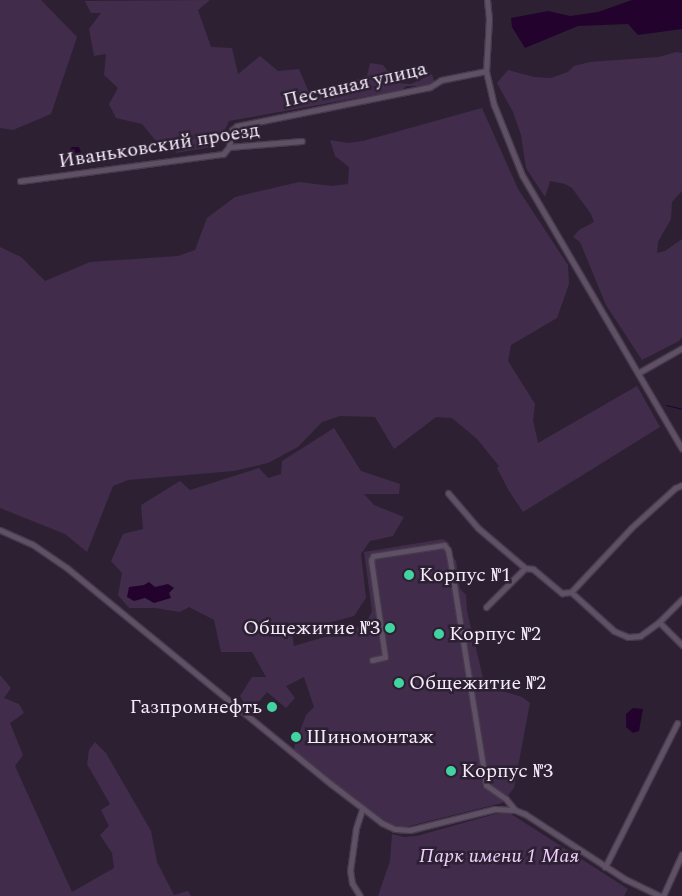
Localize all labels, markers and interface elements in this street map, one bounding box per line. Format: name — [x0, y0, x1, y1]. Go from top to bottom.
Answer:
street label: Песчаная улица — [281, 57, 429, 113]
street label: Иваньковский проезд — [57, 118, 261, 174]
place label: Корпус №1 — [419, 563, 511, 587]
marker: Корпус №1 — [403, 569, 415, 581]
place label: Общежитие №3 — [243, 616, 380, 640]
marker: Общежитие №3 — [384, 622, 396, 634]
place label: Корпус №2 — [449, 622, 541, 646]
marker: Корпус №2 — [433, 628, 445, 640]
place label: Общежитие №2 — [409, 671, 546, 695]
marker: Общежитие №2 — [393, 677, 405, 689]
place label: Газпромнефть — [130, 695, 262, 719]
marker: Газпромнефть — [266, 701, 278, 713]
place label: Шиномонтаж — [306, 725, 434, 749]
marker: Шиномонтаж — [290, 731, 302, 743]
place label: Корпус №3 — [461, 759, 553, 783]
marker: Корпус №3 — [445, 765, 457, 777]
park label: Парк имени 1 Мая — [419, 844, 579, 868]

